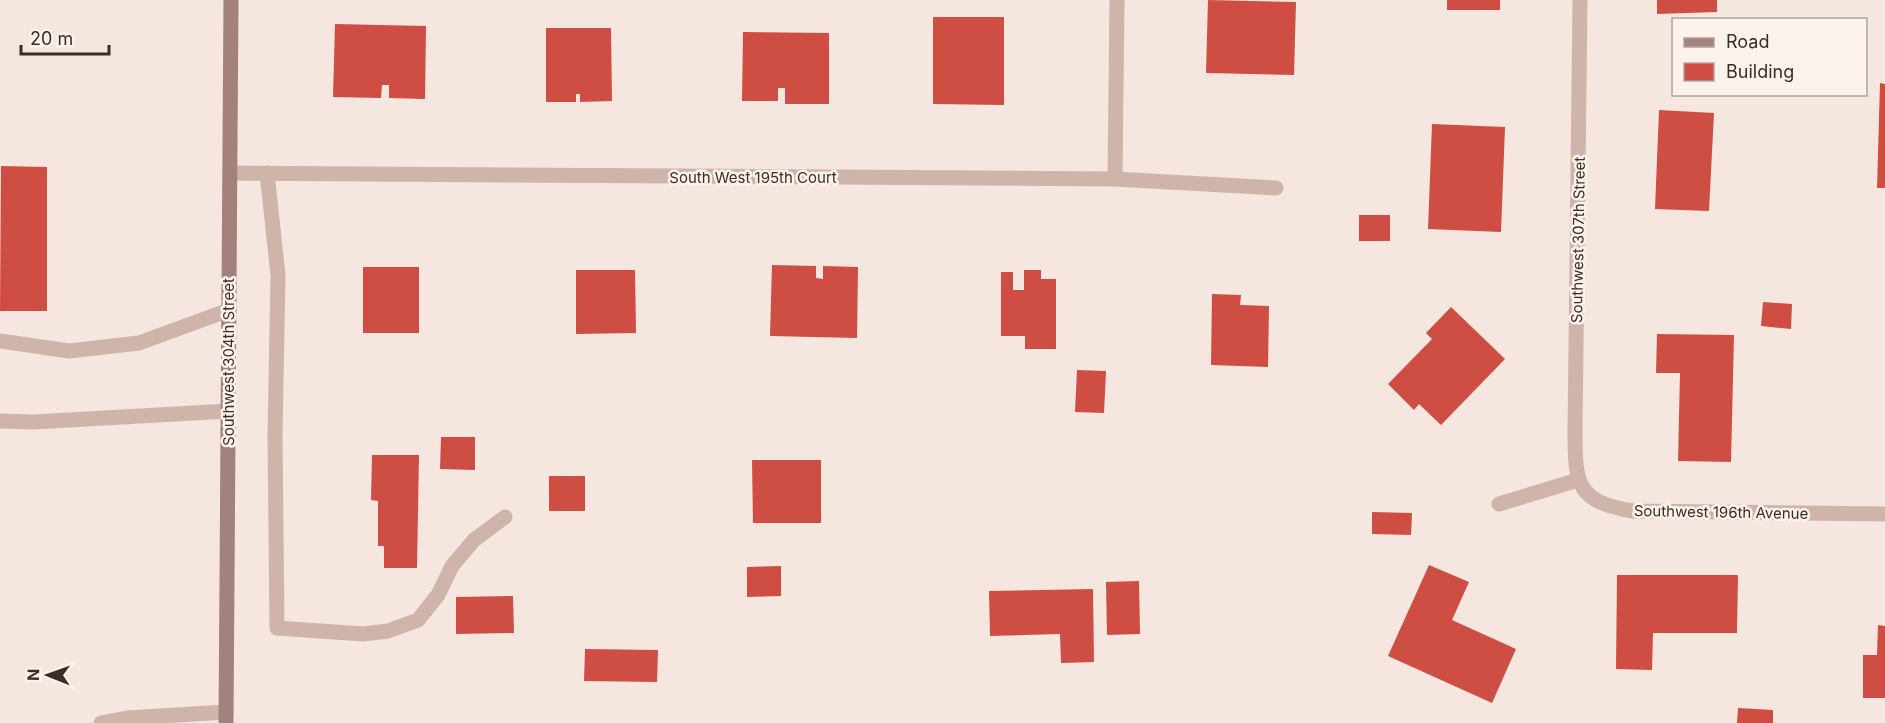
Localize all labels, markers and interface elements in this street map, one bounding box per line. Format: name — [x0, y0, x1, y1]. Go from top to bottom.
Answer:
scale bar — [21, 18, 110, 56]
legend — [1672, 18, 1867, 96]
text: 20 m — [30, 28, 73, 49]
text: Road — [1726, 31, 1769, 52]
text: Building — [1726, 61, 1794, 82]
street label: Southwest 307th Street — [1567, 157, 1589, 323]
street label: South West 195th Court — [669, 168, 837, 187]
street label: Southwest 304th Street — [219, 278, 238, 446]
street label: Southwest 196th Avenue — [1634, 501, 1808, 523]
north arrow — [18, 645, 78, 705]
text: N — [23, 668, 43, 681]

